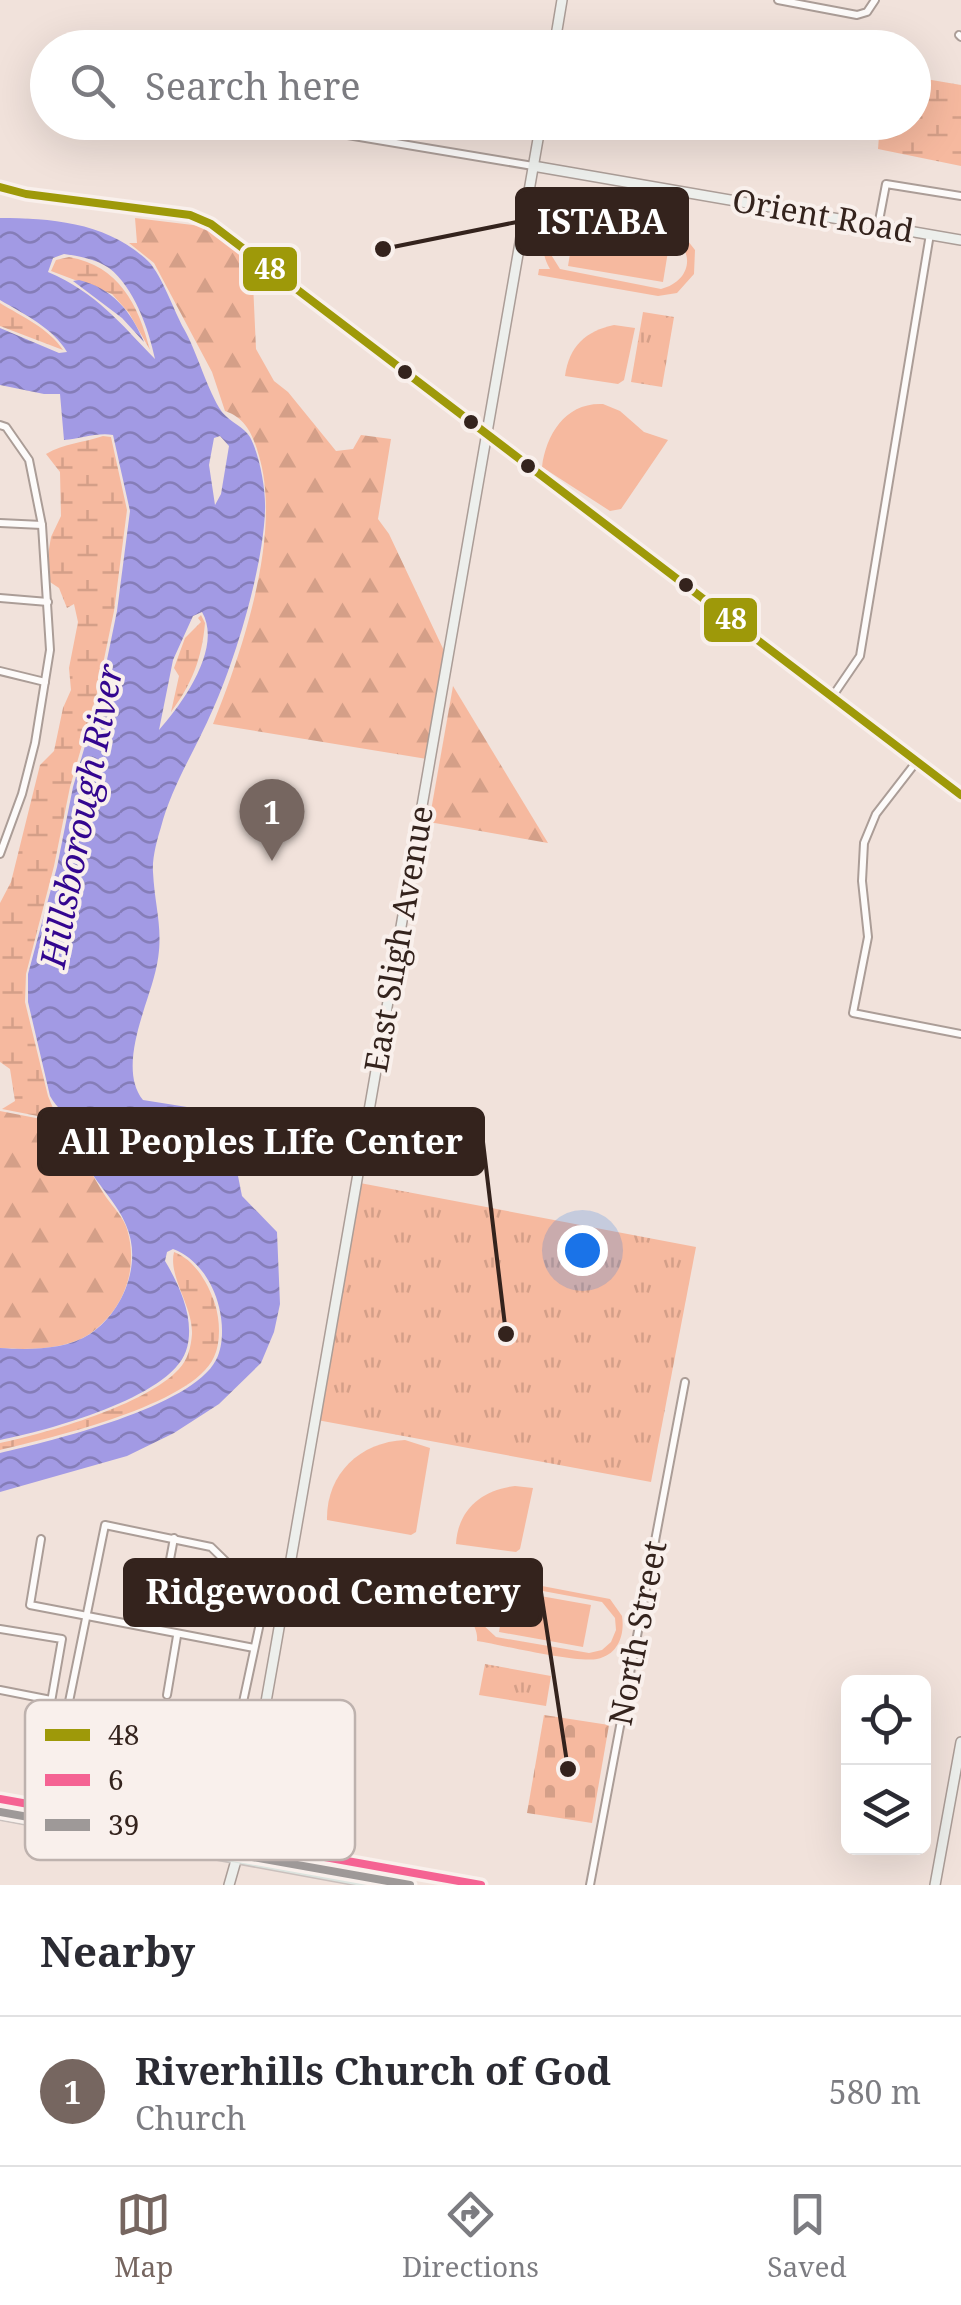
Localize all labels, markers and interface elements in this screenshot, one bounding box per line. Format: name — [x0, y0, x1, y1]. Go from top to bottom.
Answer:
search box — [30, 30, 931, 140]
icon: search — [65, 58, 120, 113]
text: Search here — [145, 59, 361, 111]
street label: Orient Road — [729, 177, 918, 252]
callout: ISTABA — [517, 189, 687, 254]
text: ISTABA — [537, 197, 668, 244]
line badge: 48 — [241, 245, 299, 293]
text: 48 — [254, 249, 286, 287]
unlabelled marker — [395, 362, 415, 382]
unlabelled marker — [461, 412, 481, 432]
unlabelled marker — [518, 456, 538, 476]
unlabelled marker — [676, 575, 696, 595]
line badge: 48 — [702, 596, 759, 644]
text: 48 — [715, 599, 747, 637]
water label: Hillsborough River — [28, 659, 133, 972]
pin: 1 — [240, 778, 304, 861]
street label: East Sligh Avenue — [353, 802, 442, 1075]
callout: All Peoples LIfe Center — [39, 1109, 483, 1174]
text: All Peoples LIfe Center — [59, 1117, 463, 1164]
your location — [557, 1225, 608, 1276]
street label: North Street — [598, 1537, 675, 1729]
callout: Ridgewood Cemetery — [125, 1560, 541, 1625]
text: Ridgewood Cemetery — [145, 1567, 521, 1614]
map controls — [841, 1675, 931, 1855]
button: locate — [841, 1675, 931, 1765]
legend — [25, 1700, 355, 1860]
text: 48 — [108, 1715, 139, 1753]
text: 6 — [108, 1760, 124, 1798]
button: layers — [841, 1765, 931, 1855]
text: 39 — [108, 1805, 139, 1843]
text: Nearby — [40, 1922, 195, 1979]
text: Riverhills Church of God — [135, 2044, 611, 2096]
text: 1 — [63, 2070, 82, 2113]
text: 580 m — [829, 2070, 921, 2113]
text: Church — [135, 2096, 246, 2139]
tab: Map — [114, 2187, 173, 2285]
tab: Directions — [402, 2187, 539, 2285]
tab: Saved — [767, 2187, 847, 2285]

